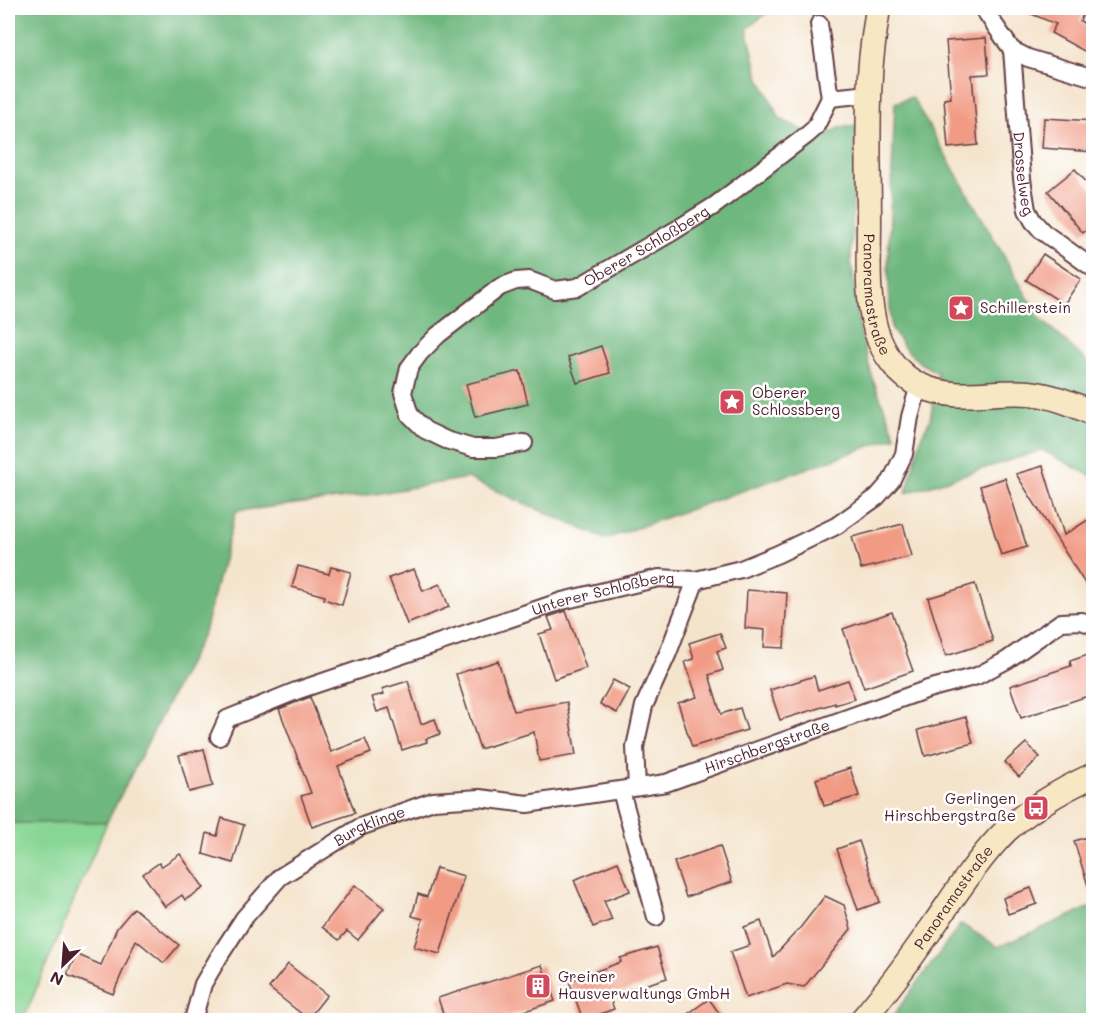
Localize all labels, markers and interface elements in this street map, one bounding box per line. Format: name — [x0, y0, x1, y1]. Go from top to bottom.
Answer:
street label: Drosselweg — [1009, 131, 1039, 219]
street label: Oberer Schloßberg — [579, 200, 713, 291]
street label: Panoramastraße — [860, 233, 896, 359]
place icon: Schillerstein — [946, 293, 976, 323]
place label: Schillerstein — [980, 297, 1071, 317]
place label: Oberer Schlossberg — [752, 382, 840, 419]
place icon: Oberer Schlossberg — [717, 387, 747, 417]
street label: Unterer Schloßberg — [529, 567, 675, 620]
street label: Hirschbergstraße — [701, 714, 832, 777]
place label: Gerlingen Hirschbergstraße — [884, 788, 1016, 825]
bus stop icon: Gerlingen Hirschbergstraße — [1021, 793, 1051, 823]
street label: Burgklinge — [329, 801, 408, 850]
street label: Panoramastraße — [909, 841, 997, 953]
north arrow — [33, 935, 93, 995]
place label: Greiner Hausverwaltungs GmbH — [558, 966, 730, 1003]
text: N — [47, 967, 66, 991]
building icon: Greiner Hausverwaltungs GmbH — [523, 971, 553, 1001]

